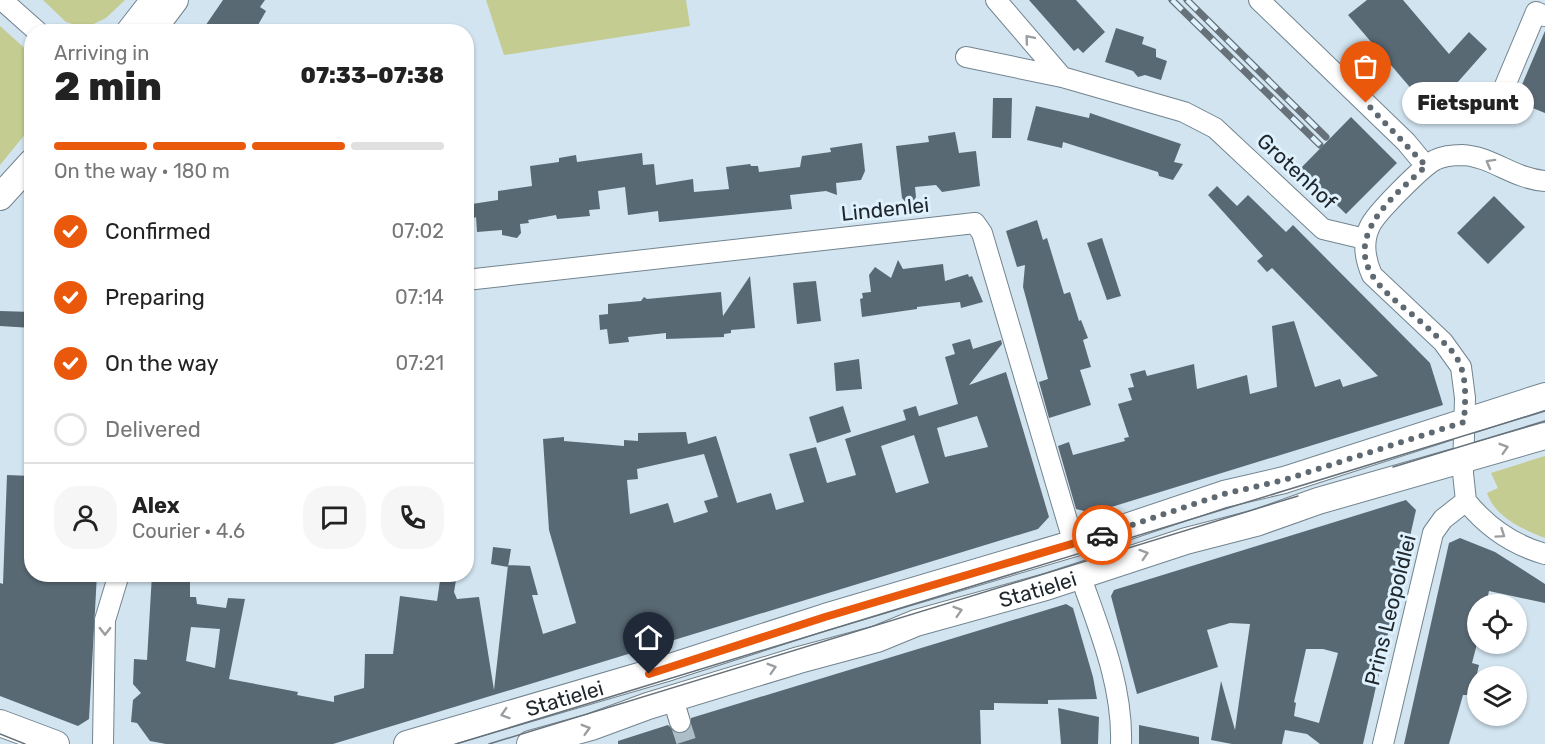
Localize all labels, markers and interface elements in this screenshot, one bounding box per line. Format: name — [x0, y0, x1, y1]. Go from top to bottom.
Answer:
one-way arrow — [1025, 35, 1036, 46]
text: Arriving in — [54, 41, 149, 65]
pin — [1340, 41, 1391, 103]
icon: bag — [1349, 50, 1382, 83]
text: 07:33–07:38 — [301, 62, 444, 89]
text: 2 min — [54, 64, 162, 110]
callout: Fietspunt — [1402, 82, 1534, 124]
text: Fietspunt — [1417, 91, 1519, 115]
street label: Grotenhof — [1252, 128, 1342, 214]
text: On the way · 180 m — [54, 159, 230, 183]
one-way arrow — [1486, 159, 1496, 170]
street label: Lindenlei — [840, 192, 930, 226]
icon: check — [54, 215, 87, 248]
text: Confirmed — [105, 218, 211, 245]
text: 07:02 — [391, 219, 444, 243]
icon: check — [54, 281, 87, 314]
text: Preparing — [105, 284, 205, 311]
text: 07:14 — [395, 285, 444, 309]
icon: check — [54, 347, 87, 380]
text: On the way — [105, 350, 219, 377]
text: 07:21 — [396, 351, 444, 375]
text: Delivered — [105, 416, 201, 443]
one-way arrow — [1498, 443, 1509, 455]
button: person — [54, 486, 117, 549]
button: chat — [303, 486, 366, 549]
button: phone — [381, 486, 444, 549]
text: Alex — [132, 492, 180, 519]
courier — [1072, 505, 1132, 565]
text: Courier · 4.6 — [132, 519, 245, 543]
icon: car — [1086, 519, 1119, 552]
one-way arrow — [1494, 527, 1505, 538]
street label: Prins Leopoldlei — [1359, 532, 1421, 688]
one-way arrow — [1138, 549, 1149, 561]
street label: Statielei — [996, 565, 1080, 612]
map controls — [1467, 594, 1527, 726]
button: locate — [1467, 594, 1527, 654]
one-way arrow — [952, 606, 963, 618]
pin — [623, 612, 674, 674]
icon: home — [632, 621, 665, 654]
one-way arrow — [99, 626, 111, 635]
one-way arrow — [766, 663, 777, 675]
button: layers — [1467, 666, 1527, 726]
street label: Statielei — [523, 675, 606, 721]
one-way arrow — [500, 707, 511, 719]
one-way arrow — [581, 723, 591, 736]

